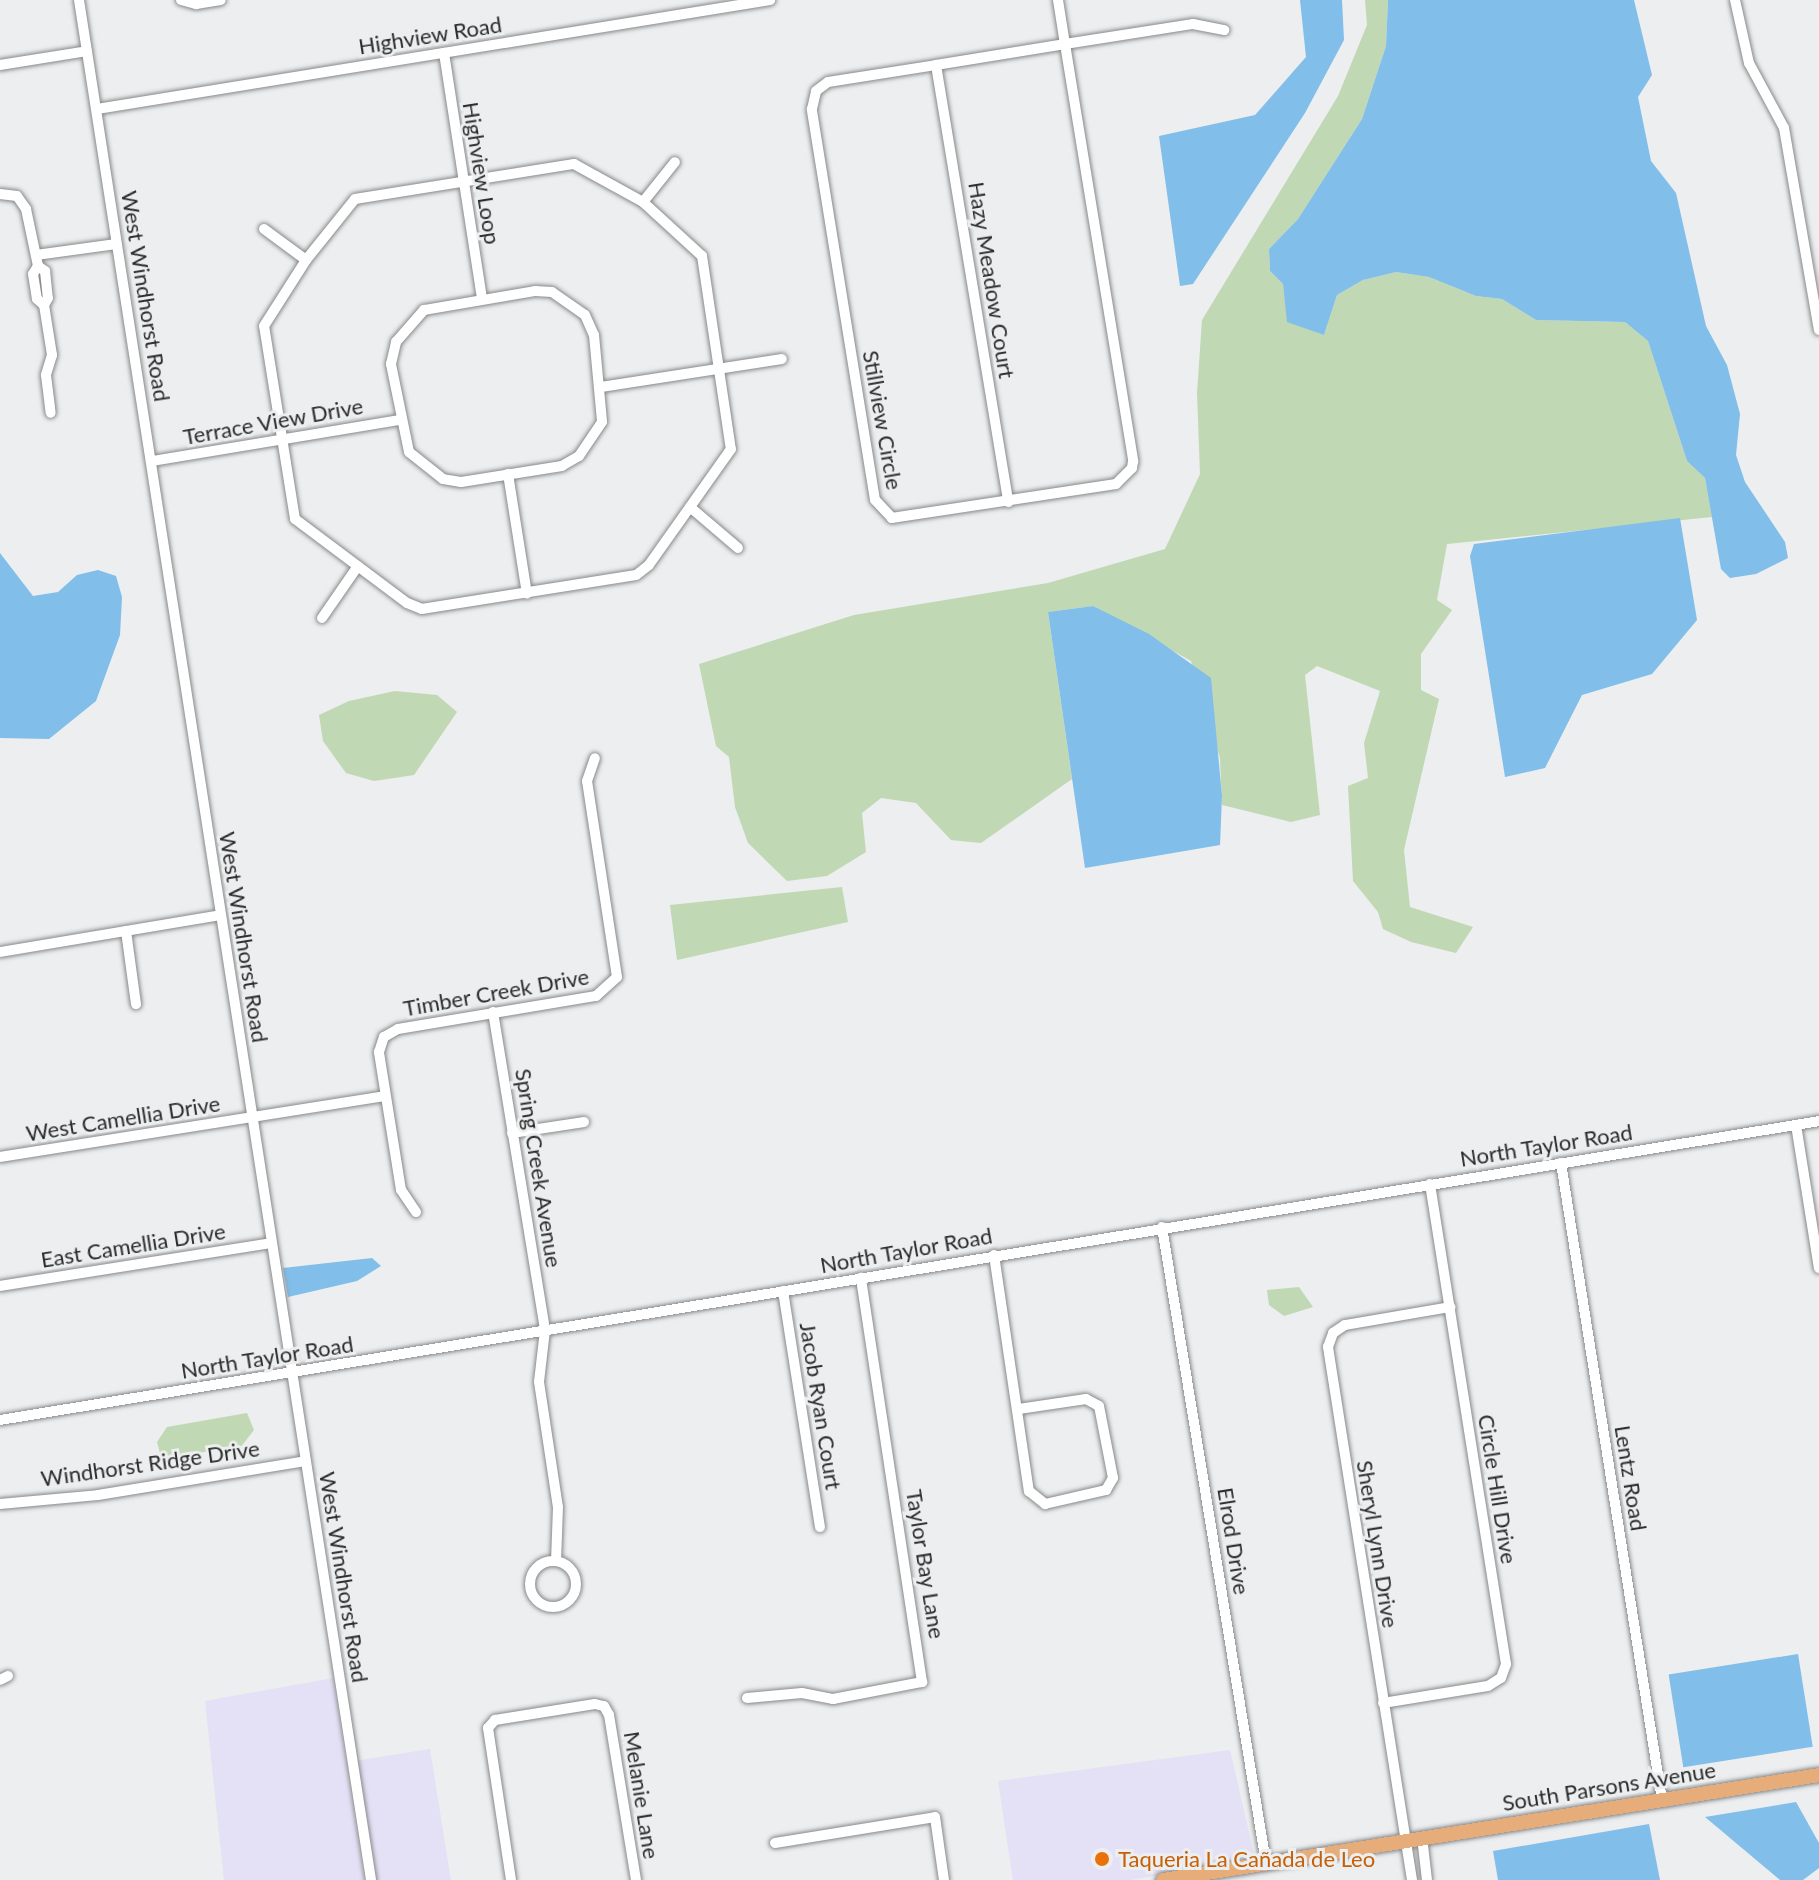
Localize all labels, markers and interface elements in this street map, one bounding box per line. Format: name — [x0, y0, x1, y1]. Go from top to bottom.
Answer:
street label: Highview Road — [356, 11, 504, 59]
street label: Highview Loop — [458, 100, 506, 246]
street label: Hazy Meadow Court — [963, 179, 1021, 381]
street label: West Windhorst Road — [116, 189, 176, 403]
street label: Stillview Circle — [858, 348, 908, 492]
street label: Terrace View Drive — [180, 392, 366, 450]
street label: West Windhorst Road — [214, 830, 274, 1044]
street label: Timber Creek Drive — [401, 963, 591, 1021]
street label: Spring Creek Avenue — [510, 1066, 568, 1270]
street label: West Camellia Drive — [24, 1090, 222, 1146]
street label: North Taylor Road — [1457, 1118, 1635, 1172]
street label: East Camellia Drive — [39, 1217, 227, 1273]
street label: North Taylor Road — [817, 1222, 995, 1278]
street label: Jacob Ryan Court — [795, 1320, 847, 1492]
street label: North Taylor Road — [178, 1330, 356, 1384]
street label: Circle Hill Drive — [1473, 1412, 1523, 1566]
street label: Lentz Road — [1610, 1423, 1652, 1533]
street label: Windhorst Ridge Drive — [39, 1435, 261, 1491]
street label: Sheryl Lynn Drive — [1352, 1458, 1404, 1630]
street label: West Windhorst Road — [314, 1470, 374, 1684]
street label: Elrod Drive — [1212, 1485, 1256, 1597]
street label: Taylor Bay Lane — [901, 1487, 951, 1641]
street label: Melanie Lane — [619, 1729, 665, 1861]
street label: South Parsons Avenue — [1500, 1756, 1718, 1816]
place label: Taqueria La Cañada de Leo — [1118, 1846, 1375, 1872]
marker: Taqueria La Cañada de Leo — [1093, 1850, 1111, 1868]

